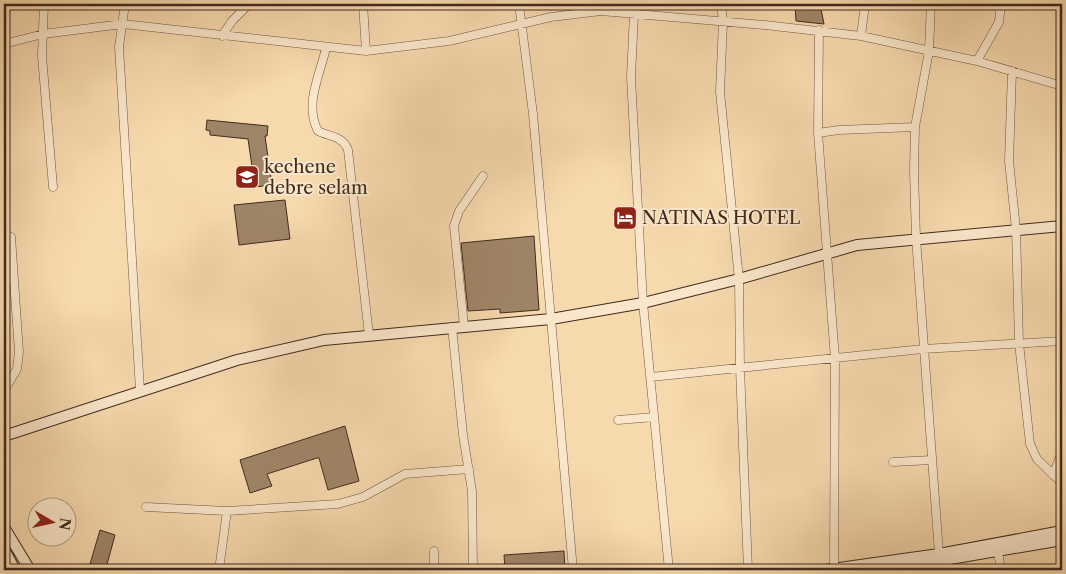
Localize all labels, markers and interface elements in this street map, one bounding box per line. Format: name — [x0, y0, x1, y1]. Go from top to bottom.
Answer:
place label: kechene debre selam — [264, 156, 368, 199]
school or university icon: kechene debre selam — [234, 164, 260, 190]
hotel icon: NATINAS HOTEL — [612, 205, 638, 231]
place label: NATINAS HOTEL — [642, 207, 801, 229]
north arrow — [28, 496, 78, 546]
text: N — [55, 517, 75, 531]

